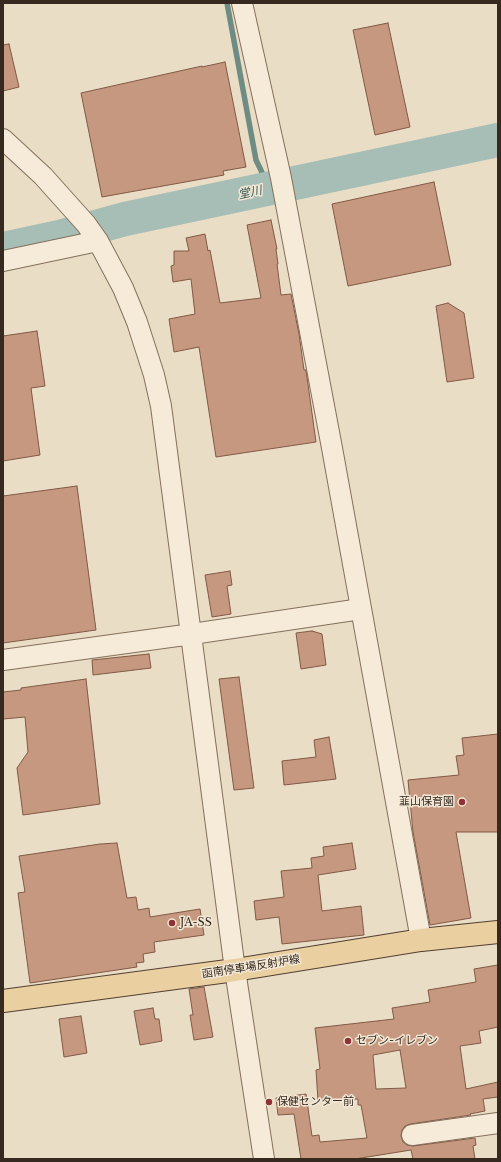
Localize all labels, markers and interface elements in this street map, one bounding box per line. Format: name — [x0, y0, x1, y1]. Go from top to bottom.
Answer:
water label: 堂川 — [237, 183, 263, 203]
place label: 韮山保育園 — [399, 795, 454, 809]
marker: 韮山保育園 — [457, 797, 467, 807]
place label: JA-SS — [180, 916, 212, 930]
marker: JA-SS — [167, 918, 177, 928]
street label: 函南停車場反射炉線 — [201, 953, 301, 981]
place label: セブン-イレブン — [356, 1034, 438, 1048]
marker: セブン-イレブン — [343, 1036, 353, 1046]
place label: 保健センター前 — [277, 1095, 354, 1109]
marker: 保健センター前 — [264, 1097, 274, 1107]

